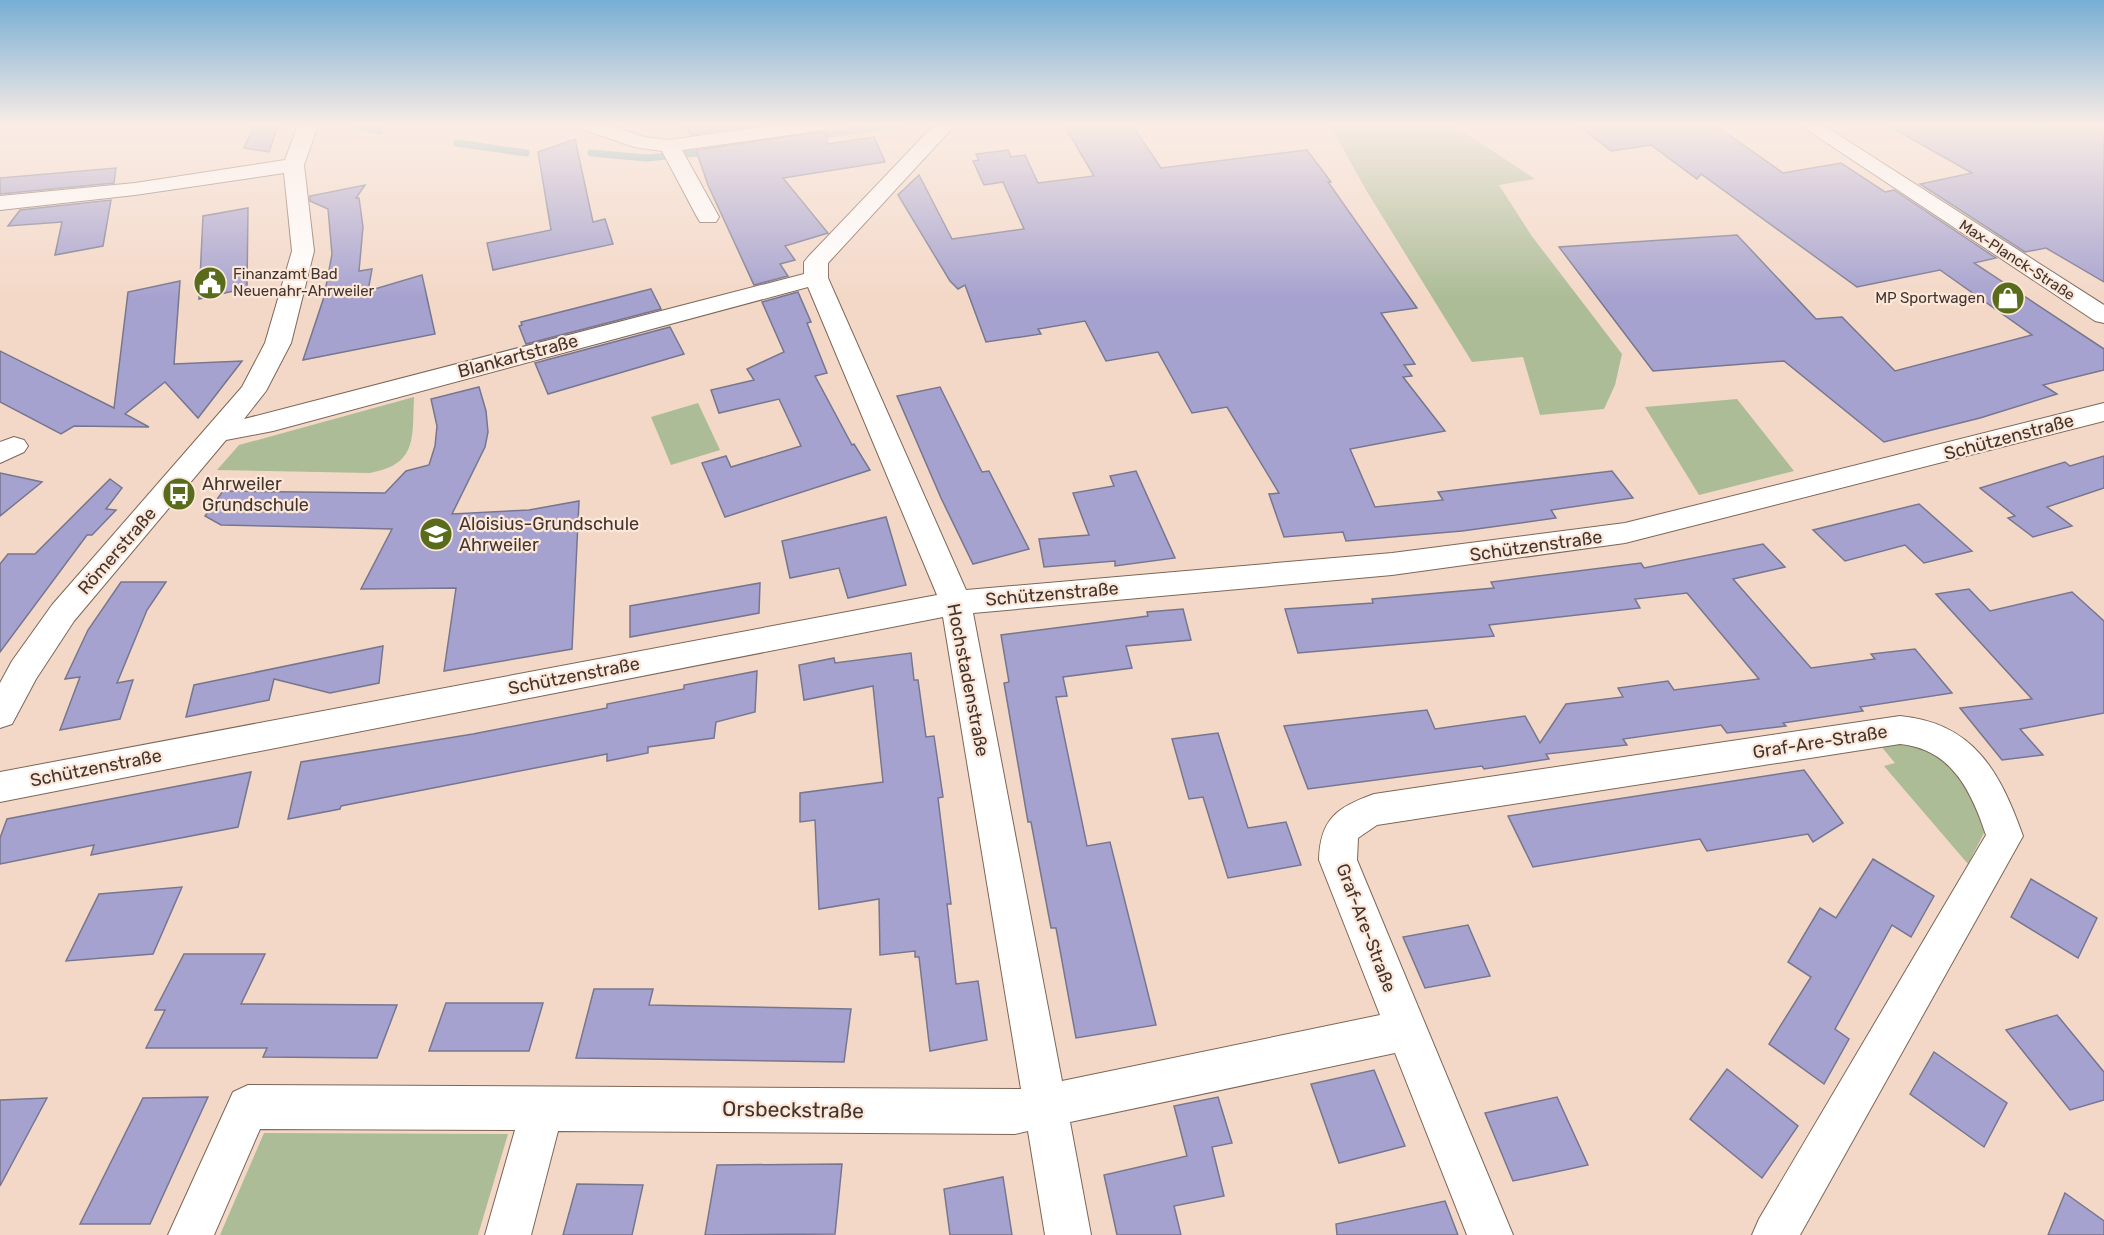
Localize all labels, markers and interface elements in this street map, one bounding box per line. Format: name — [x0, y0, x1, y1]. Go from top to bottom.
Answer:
street label: Max-Planck-Straße — [1956, 216, 2078, 304]
public building icon: Finanzamt Bad Neuenahr-Ahrweiler — [192, 265, 228, 301]
place label: Finanzamt Bad Neuenahr-Ahrweiler — [233, 265, 375, 300]
shop icon: MP Sportwagen — [1990, 280, 2026, 316]
place label: MP Sportwagen — [1875, 289, 1985, 307]
street label: Blankartstraße — [455, 329, 581, 383]
street label: Schützenstraße — [1942, 409, 2076, 465]
place label: Ahrweiler Grundschule — [202, 473, 309, 516]
bus stop icon: Ahrweiler Grundschule — [161, 476, 197, 512]
street label: Römerstraße — [73, 503, 161, 599]
place label: Aloisius-Grundschule Ahrweiler — [459, 513, 639, 556]
school or university icon: Aloisius-Grundschule Ahrweiler — [418, 516, 454, 552]
street label: Schützenstraße — [1468, 526, 1604, 566]
street label: Schützenstraße — [985, 577, 1119, 611]
street label: Hochstadenstraße — [942, 602, 994, 758]
street label: Schützenstraße — [506, 652, 642, 700]
street label: Graf-Are-Straße — [1751, 720, 1889, 764]
street label: Schützenstraße — [28, 744, 164, 792]
street label: Graf-Are-Straße — [1331, 860, 1401, 996]
street label: Orsbeckstraße — [722, 1096, 864, 1123]

